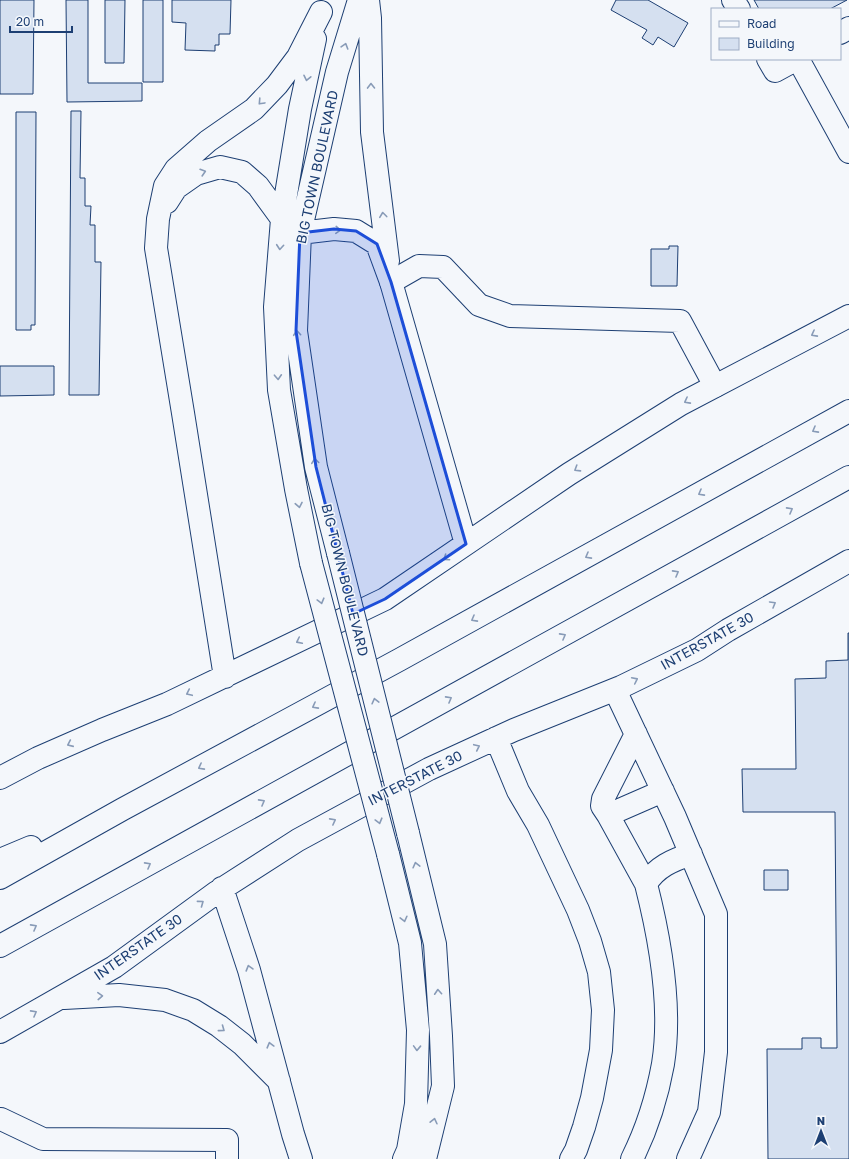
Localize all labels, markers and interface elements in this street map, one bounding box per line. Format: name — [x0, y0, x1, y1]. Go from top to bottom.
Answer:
scale bar — [10, 8, 72, 34]
legend — [711, 8, 841, 60]
text: 20 m — [16, 14, 44, 29]
text: Road — [747, 16, 776, 31]
text: Building — [747, 36, 795, 51]
one-way arrow — [340, 43, 349, 50]
one-way arrow — [303, 74, 311, 81]
one-way arrow — [367, 83, 375, 89]
street label: BIG TOWN BOULEVARD — [292, 88, 341, 245]
one-way arrow — [258, 97, 265, 105]
one-way arrow — [199, 168, 206, 177]
one-way arrow — [379, 212, 388, 218]
one-way arrow — [335, 226, 341, 234]
one-way arrow — [275, 244, 284, 250]
one-way arrow — [811, 329, 819, 337]
one-way arrow — [292, 330, 301, 336]
one-way arrow — [274, 374, 283, 380]
one-way arrow — [684, 396, 691, 403]
one-way arrow — [812, 425, 819, 432]
one-way arrow — [311, 458, 320, 464]
one-way arrow — [574, 465, 581, 472]
one-way arrow — [698, 488, 705, 495]
one-way arrow — [294, 502, 302, 508]
street label: BIG TOWN BOULEVARD — [318, 502, 373, 658]
one-way arrow — [786, 507, 793, 514]
one-way arrow — [584, 551, 592, 558]
one-way arrow — [443, 553, 450, 561]
one-way arrow — [672, 570, 679, 577]
one-way arrow — [316, 597, 325, 604]
one-way arrow — [769, 602, 776, 609]
street label: INTERSTATE 30 — [657, 608, 756, 673]
one-way arrow — [471, 614, 478, 621]
one-way arrow — [558, 633, 566, 640]
one-way arrow — [296, 636, 304, 644]
one-way arrow — [631, 677, 638, 685]
one-way arrow — [186, 688, 194, 696]
one-way arrow — [445, 696, 452, 703]
one-way arrow — [371, 697, 380, 704]
one-way arrow — [312, 701, 319, 708]
one-way arrow — [66, 739, 74, 747]
one-way arrow — [472, 744, 480, 752]
street label: INTERSTATE 30 — [365, 746, 465, 809]
one-way arrow — [198, 763, 205, 770]
one-way arrow — [258, 799, 265, 806]
one-way arrow — [375, 818, 383, 825]
one-way arrow — [329, 819, 336, 826]
one-way arrow — [144, 862, 151, 869]
one-way arrow — [412, 862, 421, 869]
one-way arrow — [196, 901, 203, 908]
street label: INTERSTATE 30 — [90, 910, 185, 983]
one-way arrow — [400, 915, 408, 922]
one-way arrow — [30, 925, 37, 932]
one-way arrow — [245, 965, 254, 972]
one-way arrow — [434, 989, 443, 995]
one-way arrow — [97, 992, 103, 1001]
one-way arrow — [30, 1011, 37, 1018]
one-way arrow — [218, 1024, 225, 1031]
one-way arrow — [266, 1042, 274, 1048]
one-way arrow — [413, 1045, 422, 1051]
north arrow — [801, 1111, 841, 1151]
text: N — [817, 1114, 825, 1127]
one-way arrow — [430, 1118, 438, 1124]

